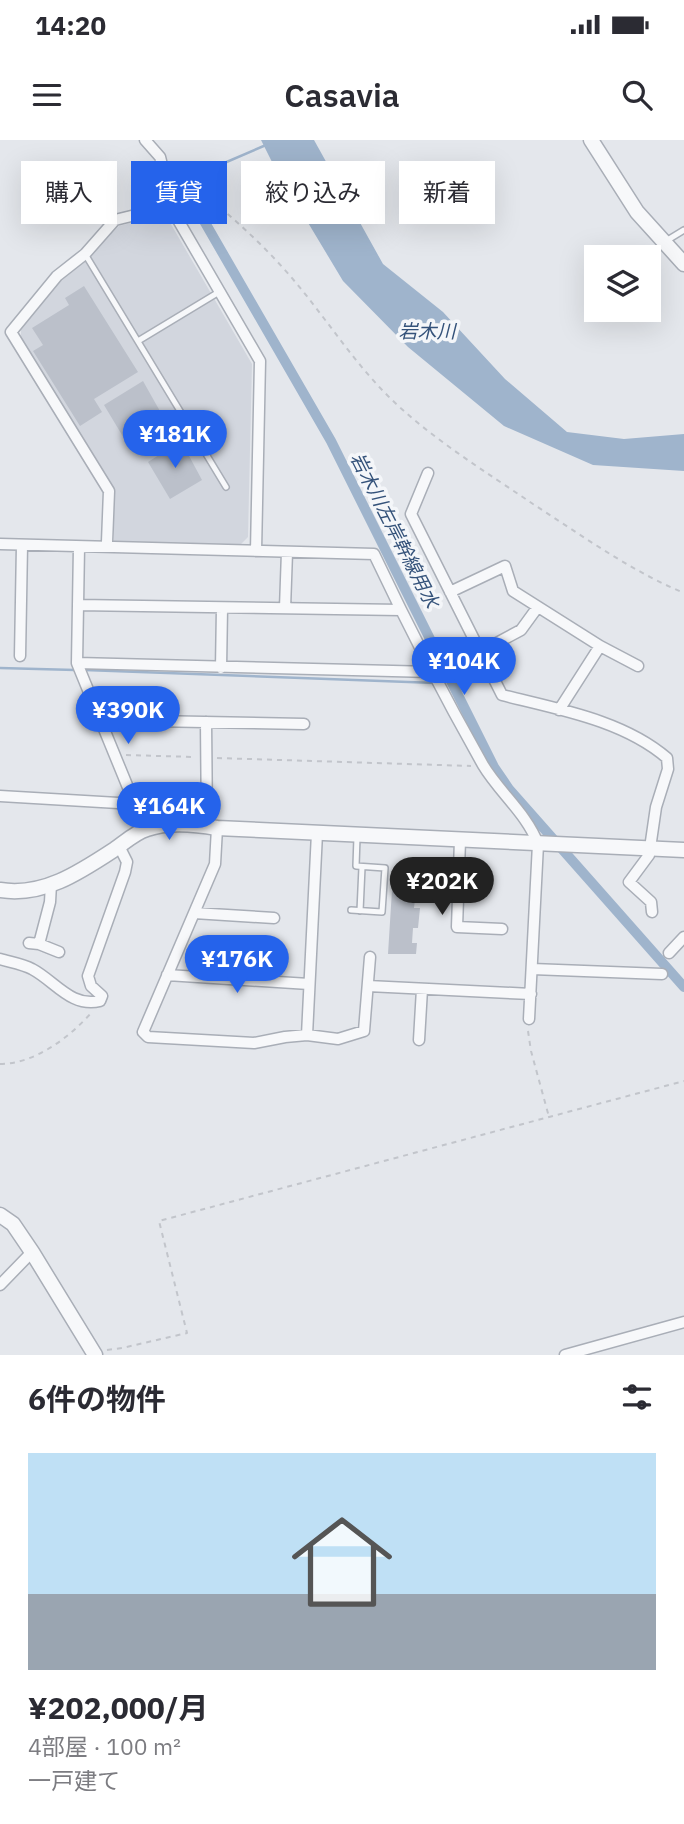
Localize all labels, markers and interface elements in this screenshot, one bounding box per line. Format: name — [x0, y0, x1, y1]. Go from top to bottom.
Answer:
text: 14:20 — [35, 8, 106, 42]
text: Casavia — [284, 74, 400, 116]
icon: menu — [28, 76, 66, 114]
icon: search — [618, 76, 656, 114]
chip: 購入 — [21, 161, 117, 224]
chip: 賃貸 — [131, 161, 227, 224]
chip: 絞り込み — [241, 161, 385, 224]
chip: 新着 — [399, 161, 495, 224]
map controls — [584, 245, 661, 322]
button: layers — [584, 245, 661, 322]
water label: 岩木川 — [398, 319, 457, 343]
pin: ¥181K — [126, 410, 224, 470]
text: ¥181K — [139, 418, 211, 448]
water label: 岩木川左岸幹線用水 — [345, 448, 445, 613]
pin: ¥104K — [415, 638, 513, 697]
text: ¥104K — [428, 645, 500, 675]
pin: ¥390K — [79, 686, 177, 746]
text: ¥390K — [92, 694, 164, 724]
pin: ¥164K — [120, 782, 218, 842]
text: ¥164K — [133, 790, 205, 820]
pin: ¥202K — [393, 858, 491, 917]
text: ¥202K — [406, 865, 478, 895]
pin: ¥176K — [188, 936, 286, 995]
text: ¥176K — [201, 943, 273, 973]
icon: filters — [618, 1378, 656, 1416]
text: 6件の物件 — [28, 1379, 166, 1418]
icon: home — [279, 1499, 405, 1625]
text: ¥202,000/月 — [28, 1688, 209, 1727]
text: 4部屋 · 100 m² — [28, 1731, 181, 1761]
text: 一戸建て — [28, 1765, 120, 1795]

